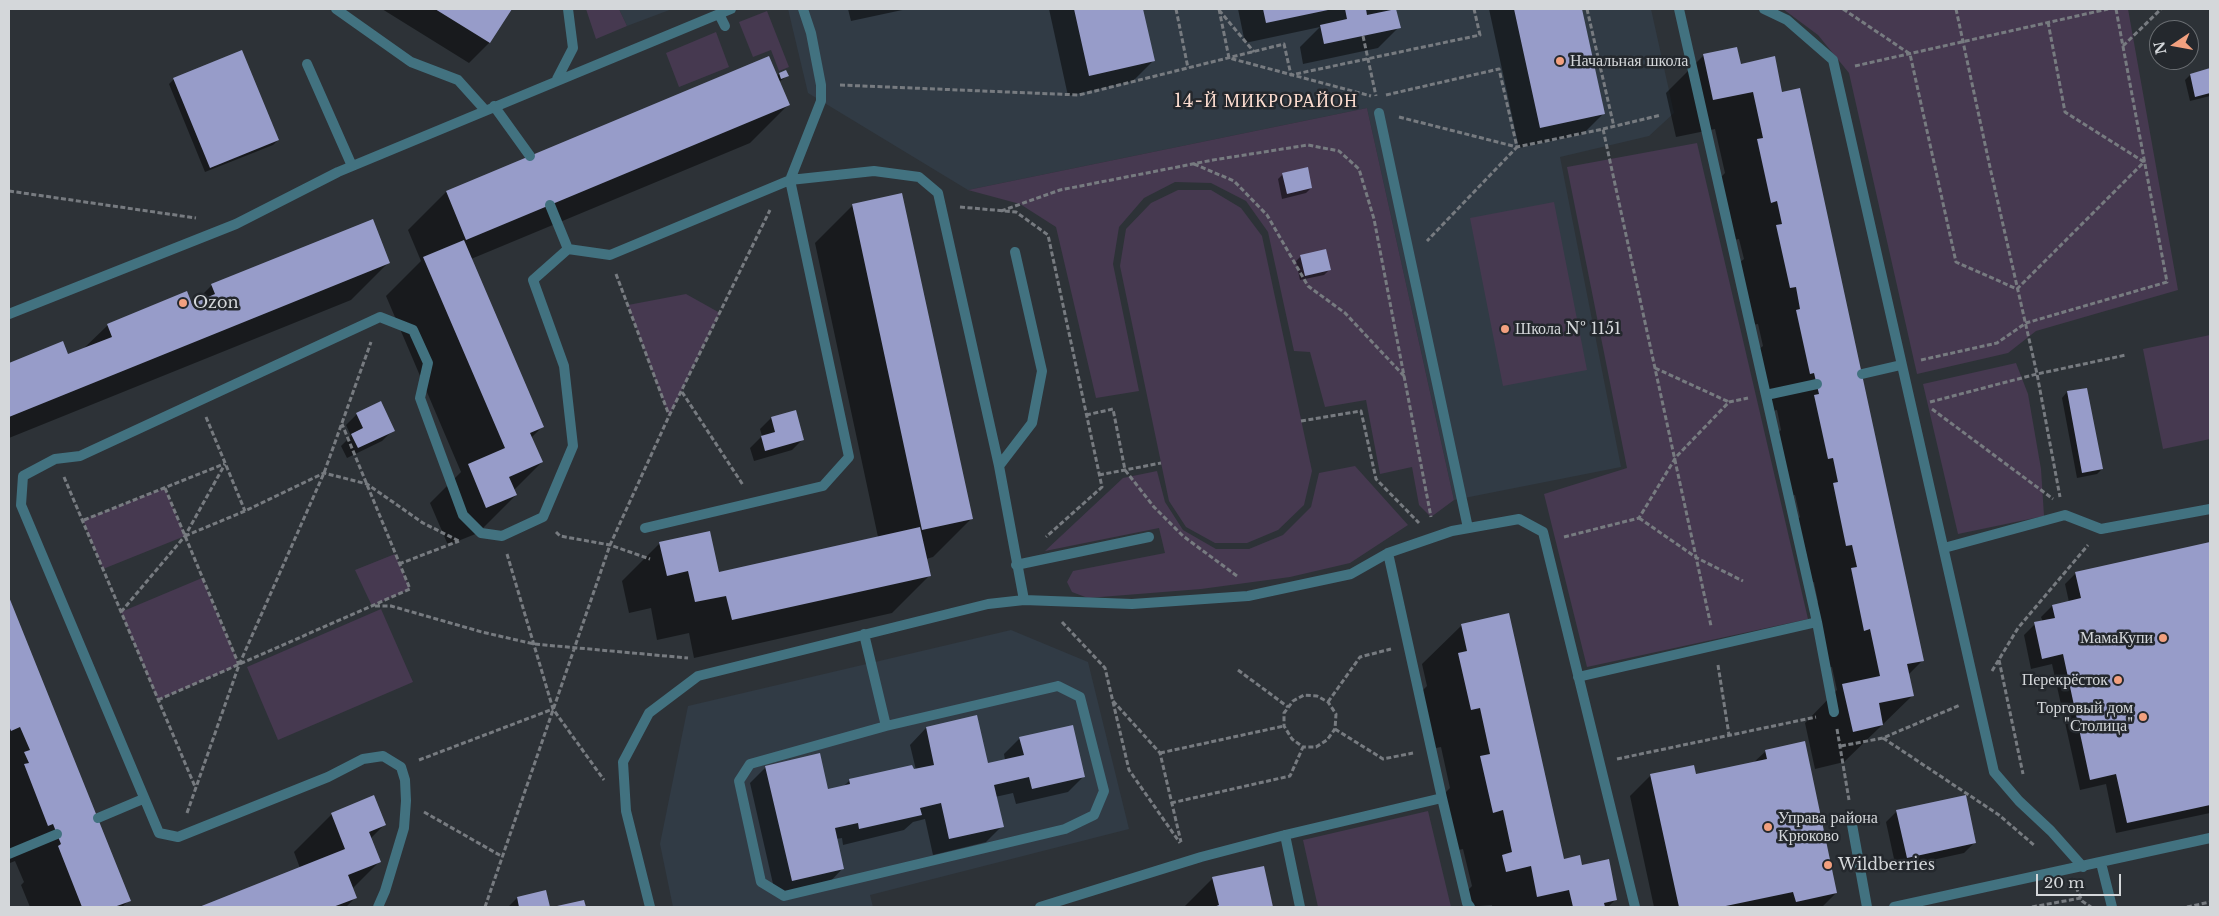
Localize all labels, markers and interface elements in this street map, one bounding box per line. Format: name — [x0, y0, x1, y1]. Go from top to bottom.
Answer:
north arrow — [2149, 20, 2199, 70]
text: N — [2150, 40, 2170, 56]
place label: Начальная школа — [1570, 51, 1688, 71]
marker: Начальная школа — [1554, 55, 1566, 67]
district label: 14-Й МИКРОРАЙОН — [1172, 91, 1360, 113]
place label: Ozon — [193, 293, 238, 313]
marker: Ozon — [177, 297, 189, 309]
place label: Школа № 1151 — [1515, 319, 1621, 339]
marker: Школа № 1151 — [1499, 323, 1511, 335]
place label: МамаКупи — [2080, 628, 2153, 648]
marker: МамаКупи — [2157, 632, 2169, 644]
place label: Перекрёсток — [2022, 670, 2108, 690]
marker: Перекрёсток — [2112, 674, 2124, 686]
place label: Торговый дом "Столица" — [2037, 698, 2133, 736]
marker: Торговый дом "Столица" — [2137, 711, 2149, 723]
place label: Управа района Крюково — [1778, 808, 1878, 846]
marker: Управа района Крюково — [1762, 821, 1774, 833]
place label: Wildberries — [1838, 855, 1935, 875]
marker: Wildberries — [1822, 859, 1834, 871]
scale bar — [2039, 864, 2124, 896]
text: 20 m — [2044, 873, 2084, 892]

